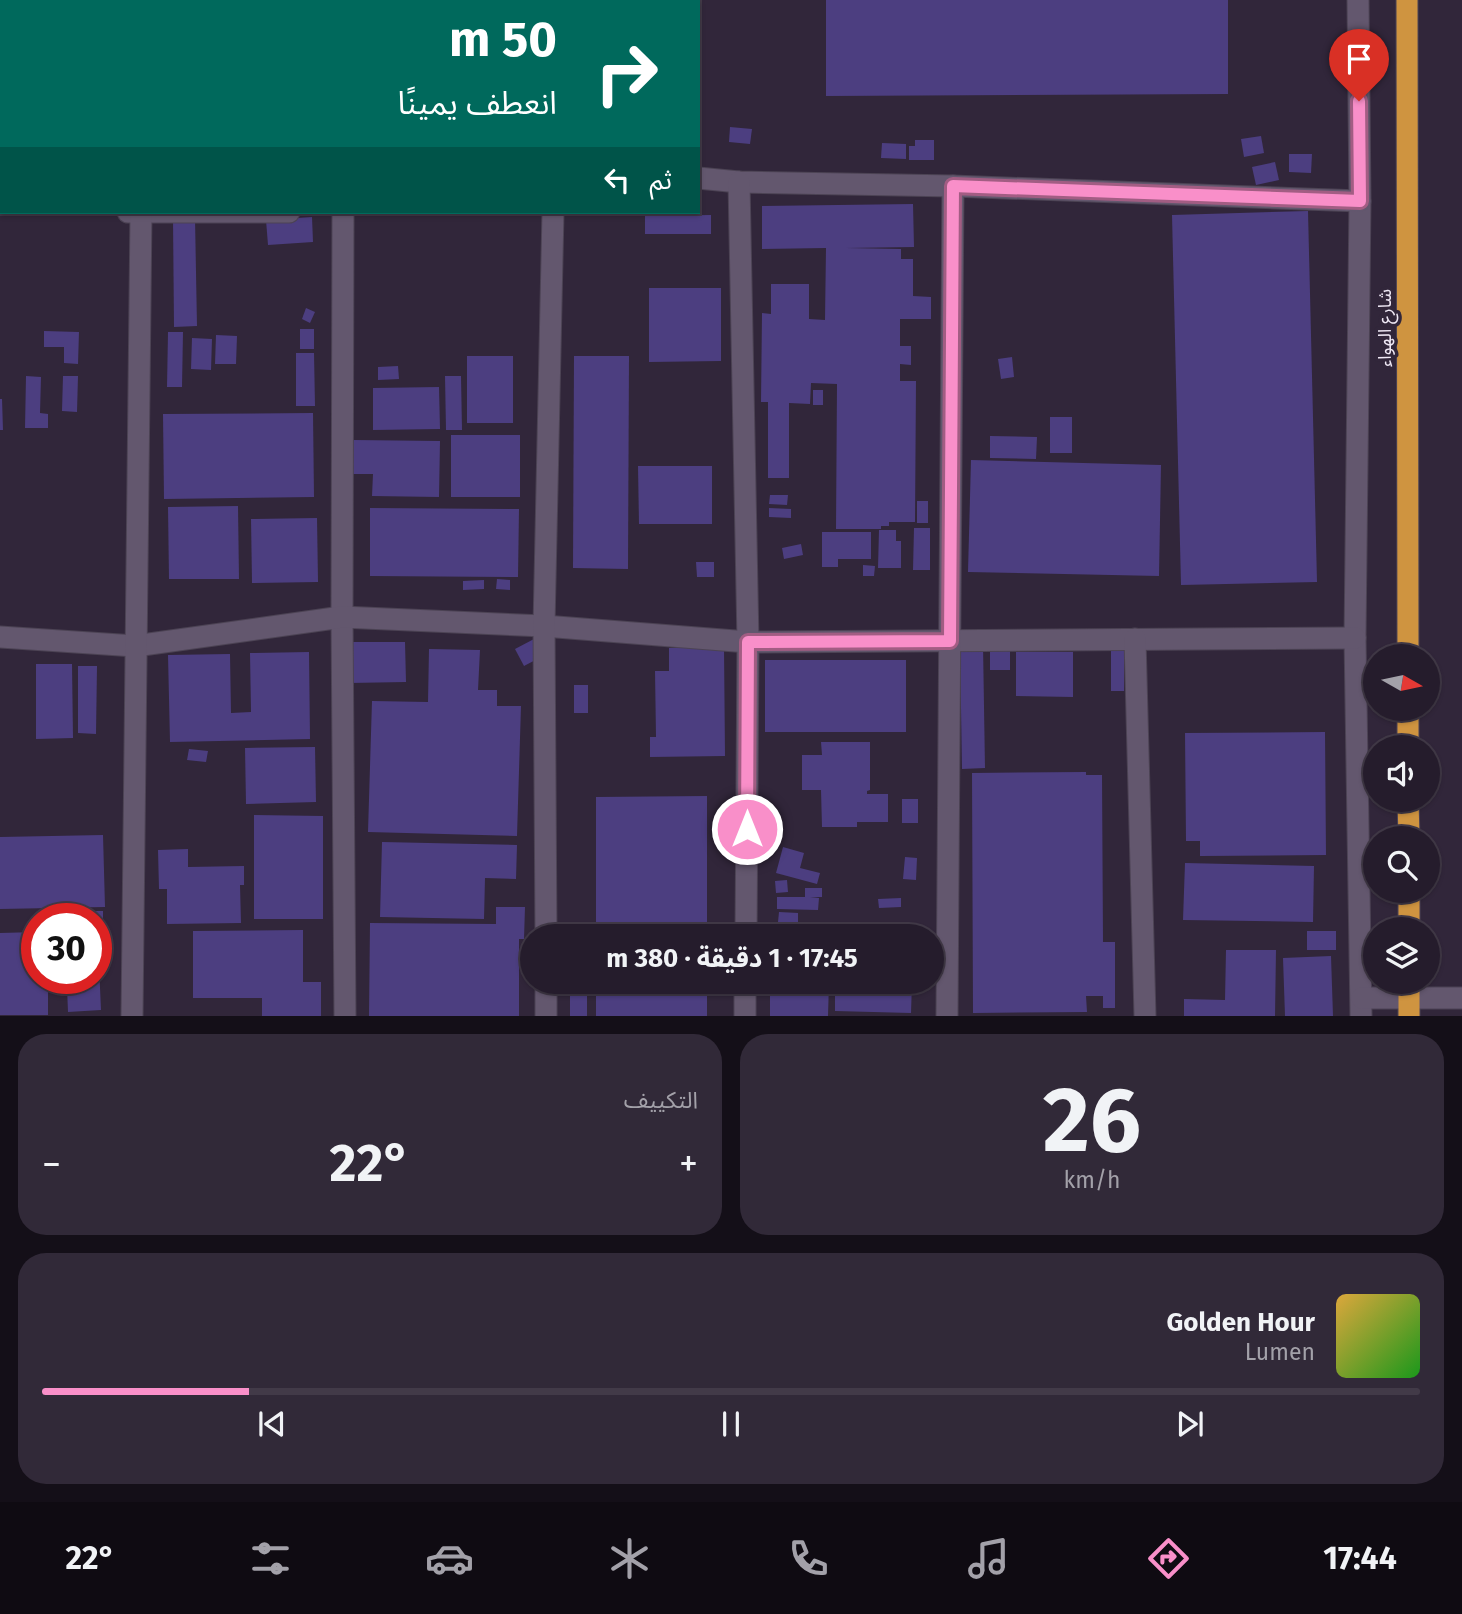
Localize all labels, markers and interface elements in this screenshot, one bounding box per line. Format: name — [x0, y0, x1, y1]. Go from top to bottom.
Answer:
text: 50 m — [449, 10, 557, 69]
icon: right — [581, 28, 672, 119]
pin — [1329, 29, 1389, 101]
icon: arrive — [1340, 40, 1378, 78]
text: انعطف يمينًا — [397, 84, 557, 122]
icon: left — [598, 161, 636, 199]
text: ثم — [650, 165, 672, 196]
street label: شارع الهواء — [1374, 289, 1399, 367]
north arrow — [1363, 644, 1440, 721]
map controls — [1363, 644, 1440, 994]
button: sound — [1363, 735, 1440, 812]
position arrow — [710, 792, 784, 866]
button: search — [1363, 826, 1440, 903]
speed limit sign: 30 — [21, 903, 112, 994]
button: layers — [1363, 917, 1440, 994]
text: 17:45 · 1 دقيقة · 380 m — [606, 943, 858, 974]
text: 26 — [1043, 1066, 1141, 1175]
text: التكييف — [624, 1086, 698, 1114]
text: 22° — [330, 1132, 410, 1195]
text: − — [42, 1141, 61, 1187]
text: + — [679, 1141, 698, 1187]
text: km/h — [1064, 1166, 1120, 1194]
text: Golden Hour — [1167, 1307, 1315, 1338]
text: Lumen — [1245, 1338, 1315, 1366]
icon: previous — [253, 1405, 291, 1443]
icon: pause — [712, 1405, 750, 1443]
icon: next — [1171, 1405, 1209, 1443]
icon: filters — [246, 1534, 295, 1583]
icon: car — [425, 1534, 474, 1583]
icon: climate — [605, 1534, 654, 1583]
icon: phone — [784, 1534, 833, 1583]
icon: music — [964, 1534, 1013, 1583]
icon: directions — [1144, 1534, 1193, 1583]
text: 22° — [65, 1539, 115, 1577]
text: 17:44 — [1323, 1539, 1397, 1577]

